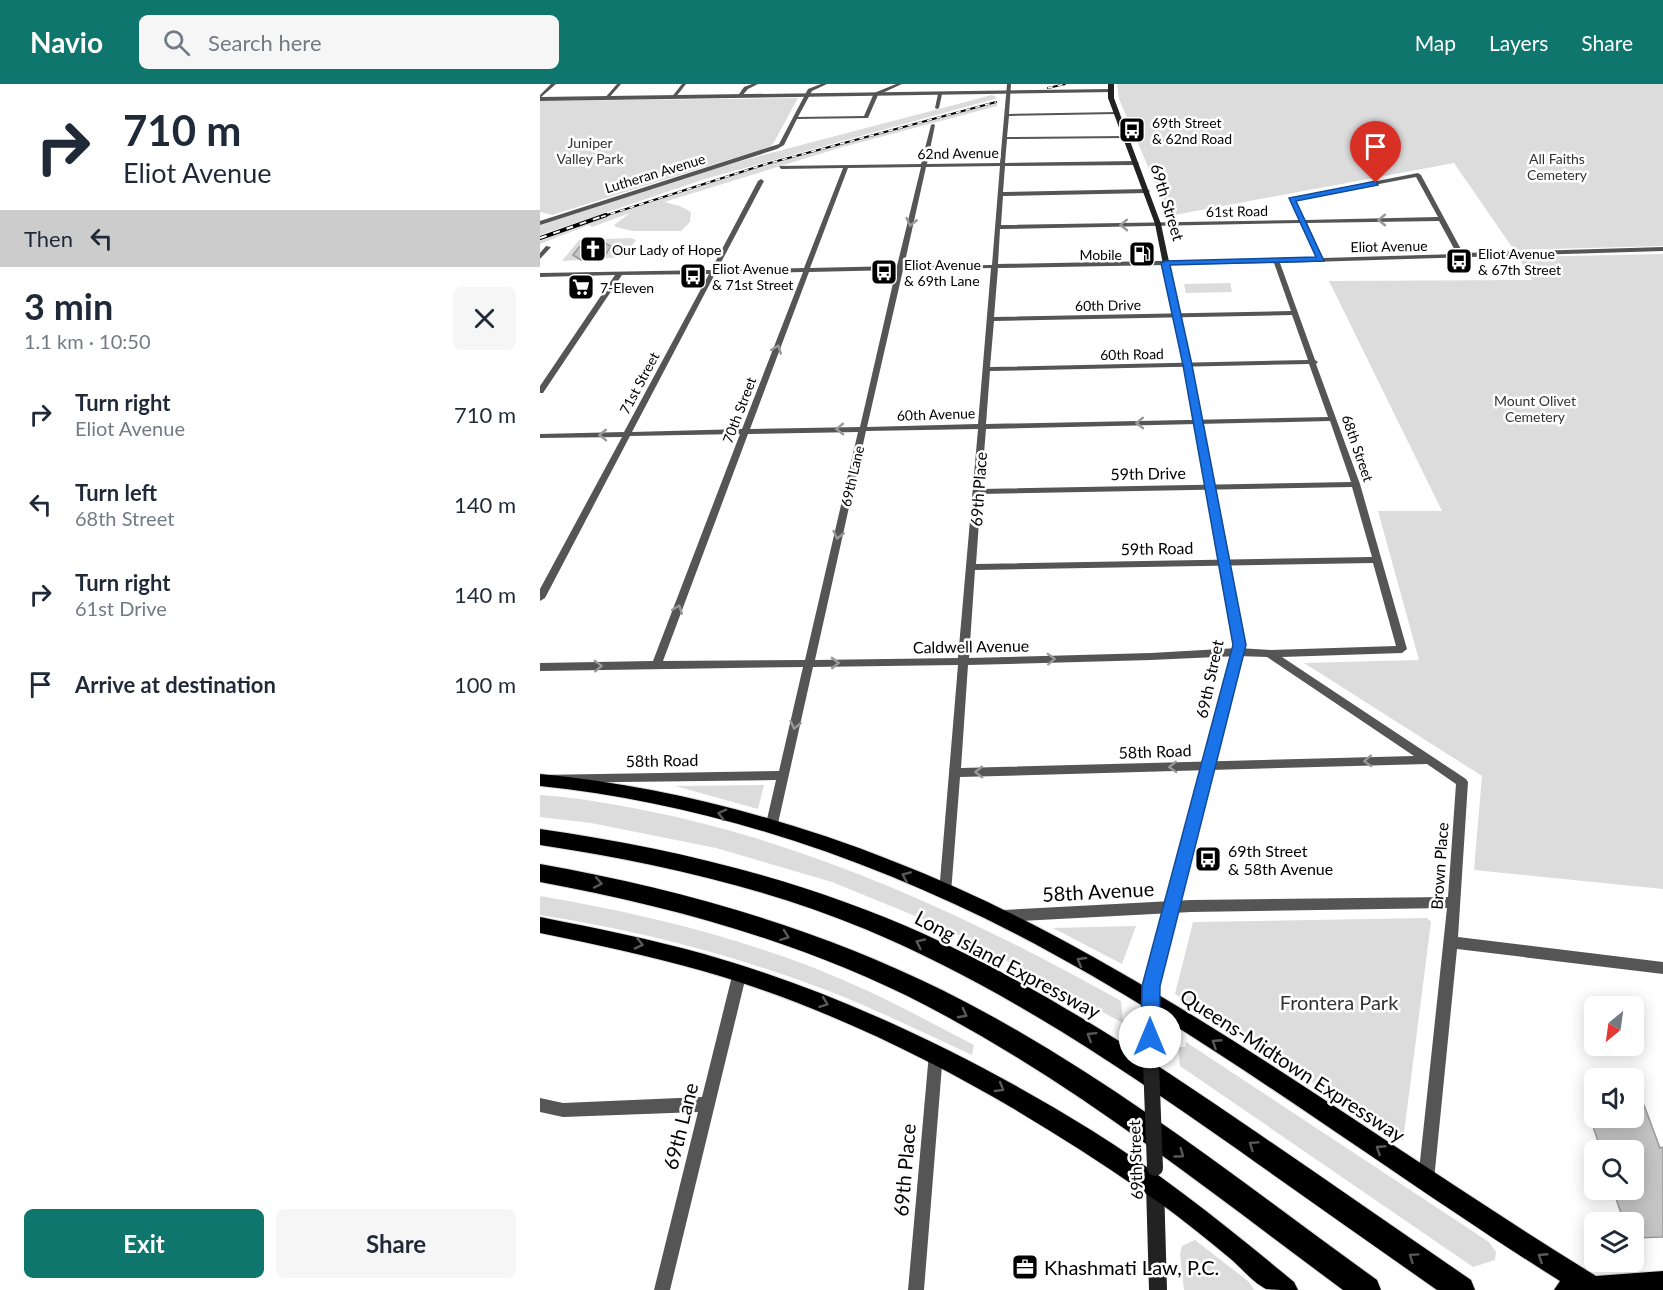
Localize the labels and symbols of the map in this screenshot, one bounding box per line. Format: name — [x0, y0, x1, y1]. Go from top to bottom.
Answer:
place label: 69th Street & 62nd Road — [1152, 114, 1232, 147]
bus stop icon: 69th Street & 62nd Road — [1117, 115, 1147, 145]
pin — [1350, 121, 1401, 183]
park label: Juniper Valley Park — [556, 134, 624, 167]
street label: 62nd Avenue — [917, 144, 999, 162]
street label: Lutheran Avenue — [603, 150, 707, 196]
park label: All Faiths Cemetery — [1527, 150, 1588, 183]
street label: 69th Street — [1147, 161, 1189, 243]
street label: 61st Road — [1206, 202, 1268, 220]
one-way arrow — [1377, 214, 1386, 227]
one-way arrow — [905, 217, 918, 227]
one-way arrow — [1119, 219, 1128, 231]
church icon: Our Lady of Hope — [578, 234, 608, 264]
street label: Eliot Avenue — [1350, 237, 1428, 255]
fuel station icon: Mobile — [1127, 239, 1157, 269]
place label: Our Lady of Hope — [612, 241, 721, 258]
place label: Eliot Avenue & 67th Street — [1478, 245, 1561, 278]
place label: Mobile — [1079, 246, 1122, 263]
bus stop icon: Eliot Avenue & 67th Street — [1444, 246, 1474, 276]
place label: Eliot Avenue & 69th Lane — [904, 256, 981, 289]
bus stop icon: Eliot Avenue & 69th Lane — [869, 257, 899, 287]
place label: Eliot Avenue & 71st Street — [712, 260, 793, 293]
bus stop icon: Eliot Avenue & 71st Street — [678, 261, 708, 291]
supermarket icon: 7-Eleven — [566, 272, 596, 302]
place label: 7-Eleven — [600, 279, 654, 296]
street label: 60th Drive — [1075, 296, 1141, 314]
one-way arrow — [770, 344, 782, 355]
street label: 60th Road — [1100, 345, 1164, 363]
street label: 71st Street — [616, 349, 662, 417]
street label: 70th Street — [719, 374, 759, 446]
park label: Mount Olivet Cemetery — [1494, 392, 1576, 425]
street label: 60th Avenue — [896, 404, 976, 424]
street label: 68th Street — [1339, 412, 1377, 484]
one-way arrow — [1135, 417, 1144, 429]
one-way arrow — [835, 423, 844, 436]
one-way arrow — [598, 429, 607, 441]
street label: 69th Lane — [837, 444, 867, 508]
street label: 69th Place — [966, 451, 990, 527]
street label: 59th Drive — [1110, 463, 1186, 483]
one-way arrow — [833, 529, 846, 539]
street label: 59th Road — [1120, 538, 1194, 558]
one-way arrow — [670, 605, 683, 615]
street label: Caldwell Avenue — [913, 635, 1029, 657]
street label: 69th Street — [1191, 638, 1227, 720]
one-way arrow — [1047, 653, 1056, 666]
one-way arrow — [831, 657, 840, 669]
one-way arrow — [594, 659, 603, 672]
one-way arrow — [789, 720, 802, 730]
street label: 58th Road — [1118, 740, 1192, 762]
street label: 58th Road — [625, 750, 699, 770]
one-way arrow — [1364, 755, 1373, 768]
one-way arrow — [1169, 760, 1178, 773]
one-way arrow — [974, 766, 983, 779]
one-way arrow — [717, 808, 727, 821]
street label: Brown Place — [1426, 822, 1452, 910]
place label: 69th Street & 58th Avenue — [1228, 841, 1333, 878]
bus stop icon: 69th Street & 58th Avenue — [1193, 844, 1223, 874]
one-way arrow — [902, 871, 913, 883]
street label: 58th Avenue — [1041, 876, 1155, 906]
one-way arrow — [593, 877, 602, 889]
street label: Long Island Expressway — [911, 905, 1106, 1023]
one-way arrow — [779, 928, 790, 941]
one-way arrow — [633, 937, 643, 950]
one-way arrow — [915, 939, 926, 951]
one-way arrow — [1077, 957, 1088, 969]
street label: Queens-Midtown Expressway — [1176, 983, 1410, 1147]
park label: Frontera Park — [1280, 990, 1399, 1014]
one-way arrow — [818, 996, 829, 1008]
north arrow — [1584, 996, 1644, 1056]
position arrow — [1118, 1005, 1182, 1069]
one-way arrow — [957, 1007, 968, 1018]
one-way arrow — [1087, 1032, 1098, 1043]
one-way arrow — [1212, 1039, 1223, 1050]
street label: 69th Lane — [658, 1080, 702, 1172]
one-way arrow — [994, 1080, 1004, 1092]
street label: 69th Street — [1124, 1120, 1146, 1200]
street label: 69th Place — [888, 1123, 920, 1217]
one-way arrow — [1248, 1141, 1259, 1152]
one-way arrow — [1375, 1146, 1386, 1157]
one-way arrow — [1173, 1147, 1184, 1158]
office icon: Khashmati Law, P.C. — [1010, 1252, 1040, 1282]
one-way arrow — [1408, 1253, 1419, 1264]
one-way arrow — [1538, 1253, 1549, 1264]
place label: Khashmati Law, P.C. — [1044, 1255, 1219, 1279]

